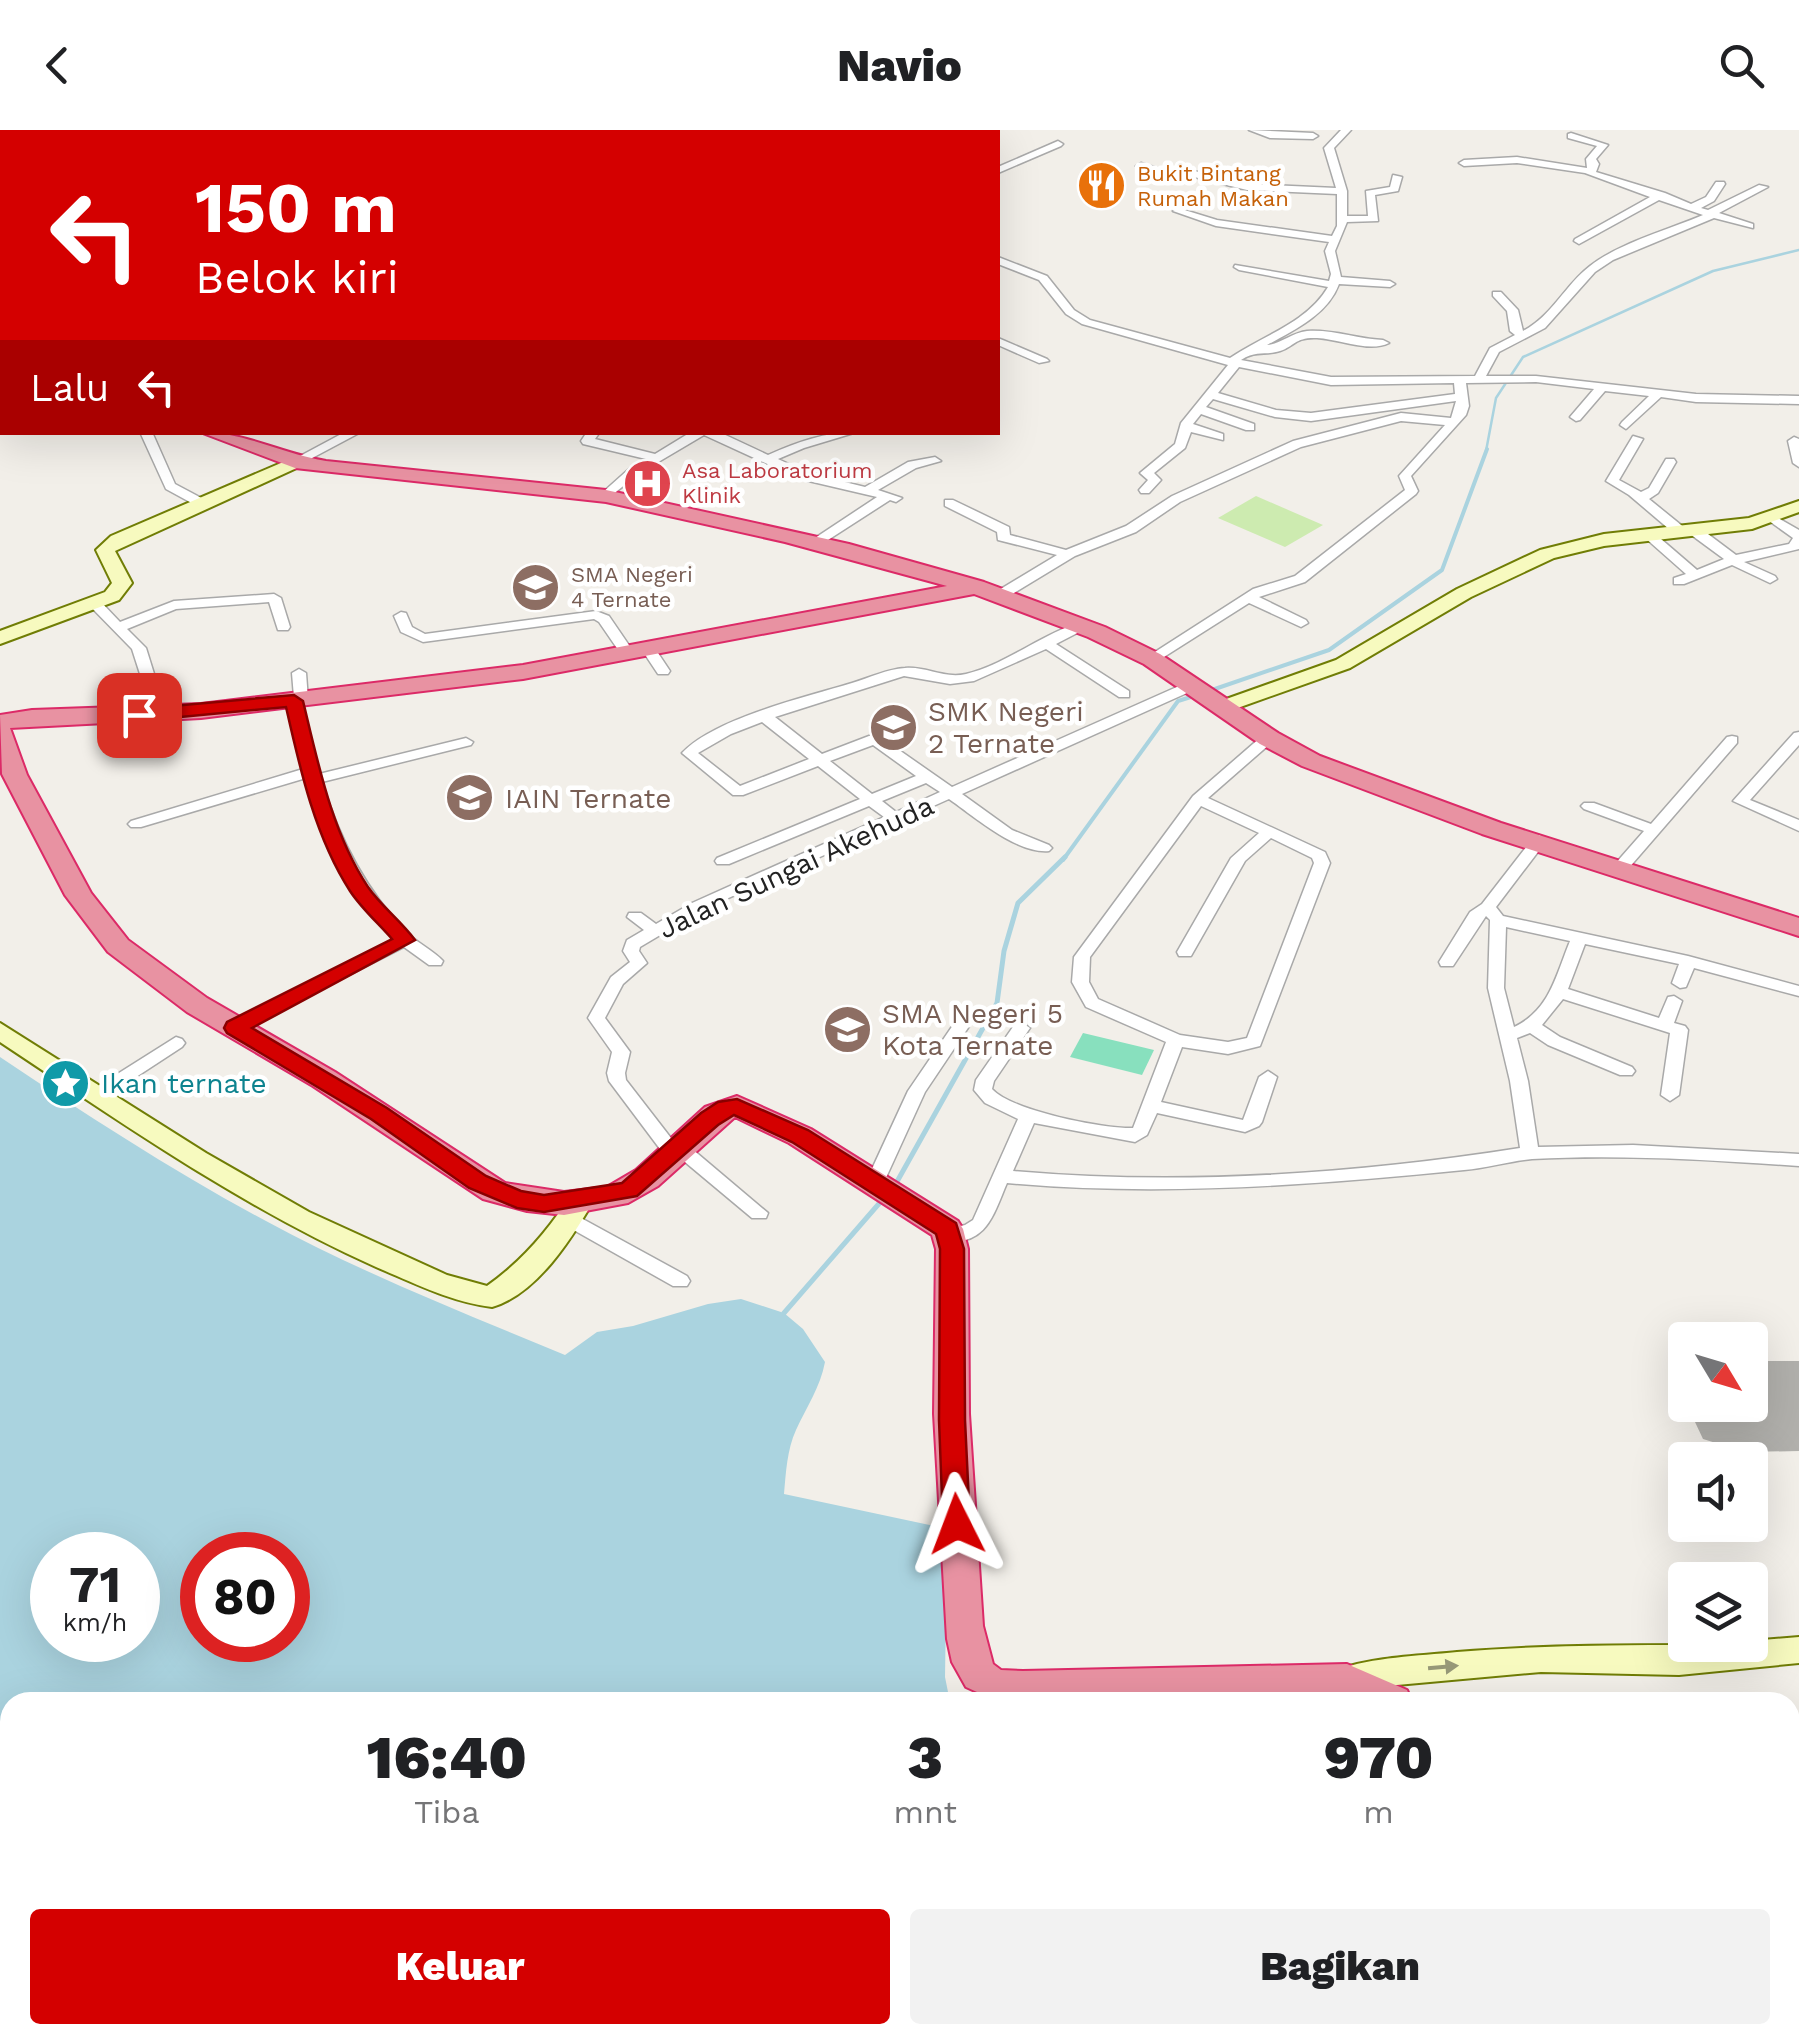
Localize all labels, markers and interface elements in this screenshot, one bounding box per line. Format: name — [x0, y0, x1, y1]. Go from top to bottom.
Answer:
icon: back — [30, 38, 85, 93]
icon: search — [1714, 38, 1769, 93]
text: Navio — [837, 39, 962, 92]
restaurant icon: Bukit Bintang Rumah Makan — [1076, 160, 1128, 212]
place label: Bukit Bintang Rumah Makan — [1137, 161, 1289, 211]
text: 150 m — [195, 167, 397, 249]
icon: left — [30, 170, 160, 300]
text: Belok kiri — [195, 251, 399, 304]
icon: left — [129, 360, 184, 415]
text: Lalu — [30, 366, 109, 410]
hospital icon: Asa Laboratorium Klinik — [621, 457, 673, 509]
place label: Asa Laboratorium Klinik — [682, 458, 873, 508]
school or university icon: SMA Negeri 4 Ternate — [510, 561, 562, 613]
place label: SMA Negeri 4 Ternate — [571, 562, 693, 612]
pin — [97, 673, 182, 758]
icon: arrive — [112, 688, 167, 743]
place label: SMK Negeri 2 Ternate — [928, 695, 1084, 760]
school or university icon: SMK Negeri 2 Ternate — [867, 701, 919, 753]
school or university icon: IAIN Ternate — [444, 772, 496, 824]
place label: IAIN Ternate — [505, 782, 671, 815]
street label: Jalan Sungai Akehuda — [653, 789, 939, 945]
place label: SMA Negeri 5 Kota Ternate — [882, 997, 1063, 1062]
school or university icon: SMA Negeri 5 Kota Ternate — [821, 1003, 873, 1055]
place icon: Ikan ternate — [40, 1057, 92, 1109]
place label: Ikan ternate — [101, 1067, 267, 1100]
north arrow — [1668, 1322, 1768, 1422]
map controls — [1668, 1322, 1768, 1662]
button: sound — [1668, 1442, 1768, 1542]
position arrow — [905, 1472, 1009, 1576]
speed limit sign: 80 — [180, 1532, 310, 1662]
text: 71 — [69, 1555, 121, 1614]
button: layers — [1668, 1562, 1768, 1662]
text: km/h — [63, 1608, 127, 1637]
one-way arrow — [1428, 1659, 1460, 1675]
text: 16:40 — [366, 1722, 527, 1793]
text: 3 — [907, 1722, 943, 1793]
text: 970 — [1323, 1722, 1434, 1793]
text: Tiba — [414, 1793, 480, 1831]
text: mnt — [894, 1793, 957, 1831]
text: m — [1363, 1793, 1394, 1831]
button: Keluar — [30, 1909, 890, 2024]
button: Bagikan — [910, 1909, 1770, 2024]

